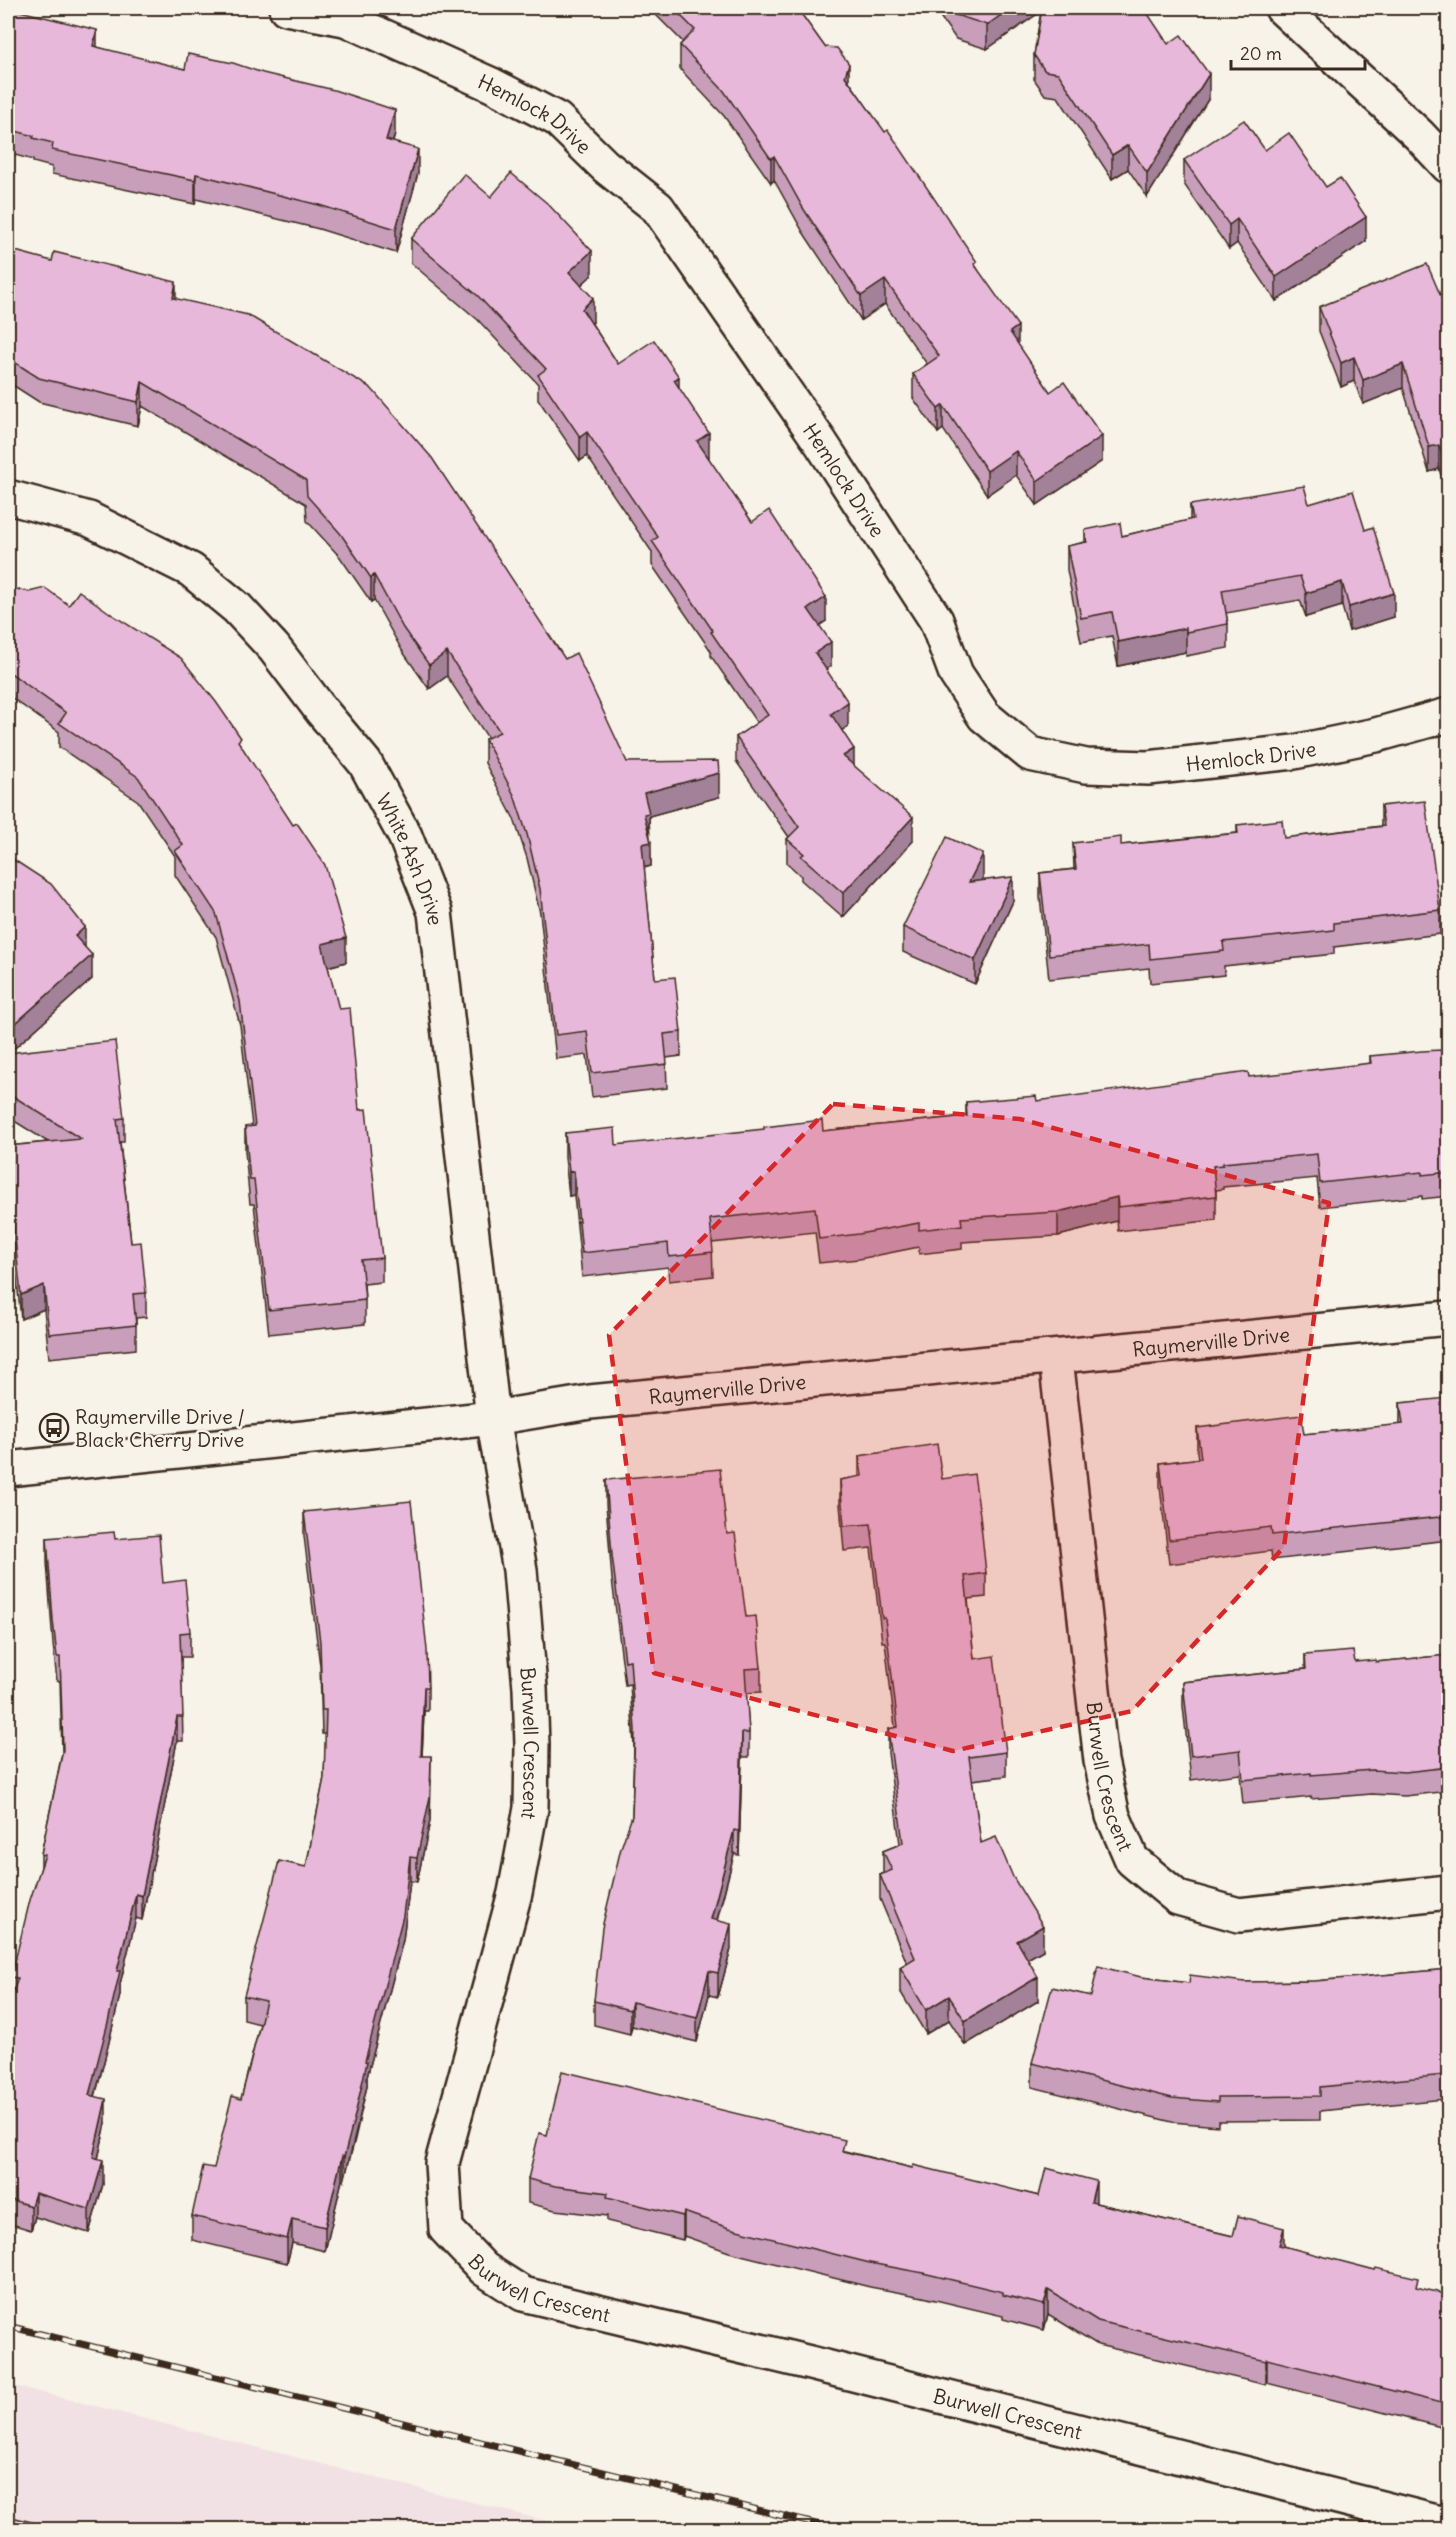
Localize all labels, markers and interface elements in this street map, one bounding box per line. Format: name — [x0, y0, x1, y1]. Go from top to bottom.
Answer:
scale bar — [1231, 33, 1364, 71]
text: 20 m — [1240, 42, 1282, 65]
street label: Hemlock Drive — [475, 68, 597, 159]
street label: Hemlock Drive — [798, 418, 891, 541]
street label: Hemlock Drive — [1185, 735, 1318, 776]
street label: White Ash Drive — [371, 789, 449, 927]
street label: Raymerville Drive — [1131, 1321, 1291, 1361]
street label: Raymerville Drive — [648, 1368, 807, 1409]
place label: Raymerville Drive / Black Cherry Drive — [75, 1404, 245, 1452]
bus stop icon: Raymerville Drive / Black Cherry Drive — [38, 1412, 70, 1444]
street label: Burwell Crescent — [516, 1666, 545, 1822]
street label: Burwell Crescent — [1082, 1700, 1139, 1855]
street label: Burwell Crescent — [463, 2248, 613, 2327]
street label: Burwell Crescent — [931, 2382, 1085, 2444]

